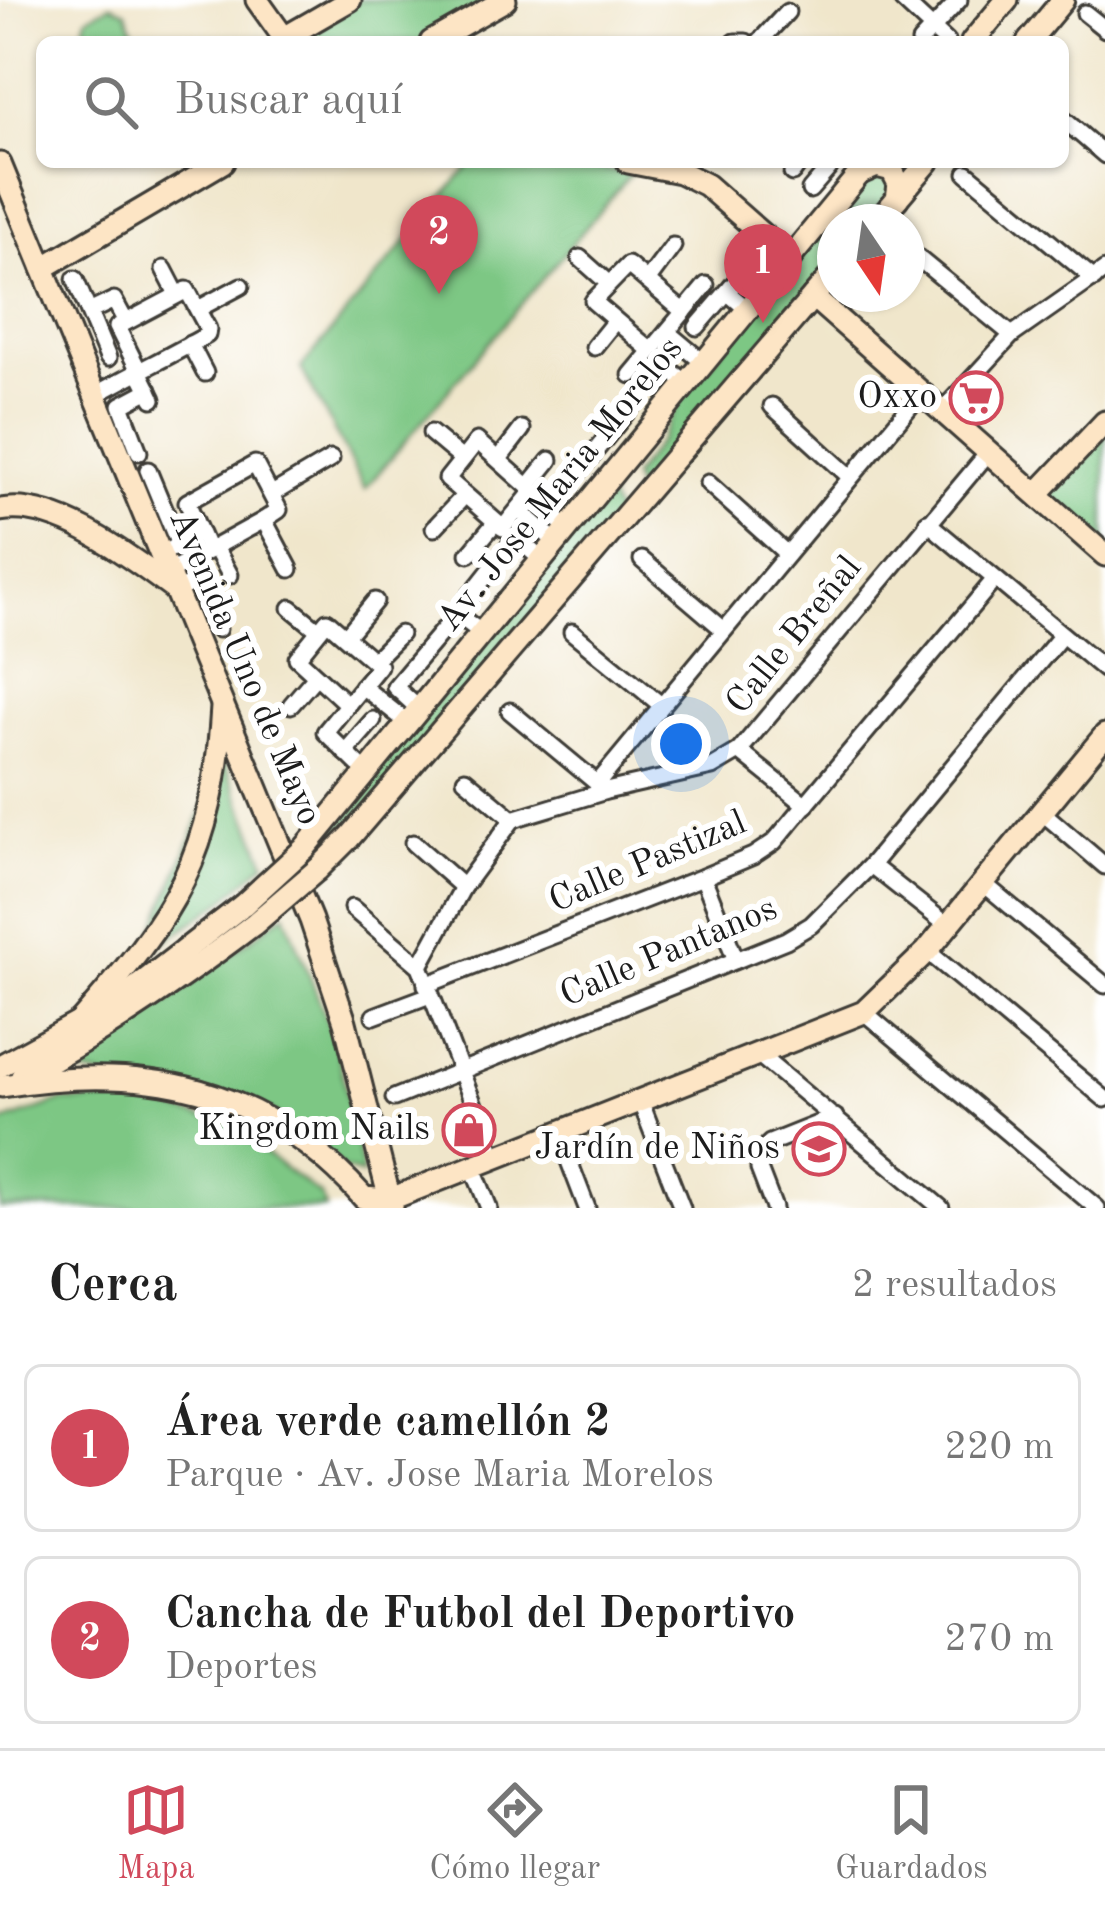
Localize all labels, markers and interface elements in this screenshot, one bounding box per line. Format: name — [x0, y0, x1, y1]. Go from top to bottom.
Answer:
search box — [36, 36, 1069, 168]
icon: search — [78, 69, 144, 135]
text: Buscar aquí — [174, 79, 403, 124]
pin: 2 — [400, 195, 478, 294]
north arrow — [817, 204, 925, 312]
pin: 1 — [724, 224, 802, 323]
street label: Av. Jose Maria Morelos — [432, 331, 690, 639]
supermarket icon: Oxxo — [948, 370, 1004, 426]
place label: Oxxo — [857, 380, 937, 416]
street label: Avenida Uno de Mayo — [161, 505, 327, 831]
street label: Calle Breñal — [721, 550, 869, 722]
your location — [651, 714, 711, 774]
street label: Calle Pastizal — [544, 805, 752, 921]
street label: Calle Pantanos — [555, 891, 783, 1015]
shop icon: Kingdom Nails — [441, 1102, 497, 1158]
place label: Kingdom Nails — [198, 1112, 430, 1148]
school or university icon: Jardín de Niños — [791, 1121, 847, 1177]
place label: Jardín de Niños — [534, 1131, 780, 1167]
text: Cerca — [48, 1261, 178, 1312]
text: 2 resultados — [852, 1266, 1057, 1305]
text: Área verde camellón 2 — [165, 1401, 611, 1446]
text: 1 — [79, 1428, 101, 1467]
text: 220 m — [944, 1428, 1054, 1467]
text: Parque · Av. Jose Maria Morelos — [165, 1456, 714, 1495]
text: Cancha de Futbol del Deportivo — [165, 1593, 795, 1638]
text: 2 — [79, 1620, 101, 1659]
text: 270 m — [944, 1620, 1054, 1659]
text: Deportes — [165, 1648, 317, 1687]
tab: Mapa — [117, 1777, 195, 1890]
tab: Cómo llegar — [429, 1777, 600, 1890]
tab: Guardados — [835, 1777, 988, 1890]

